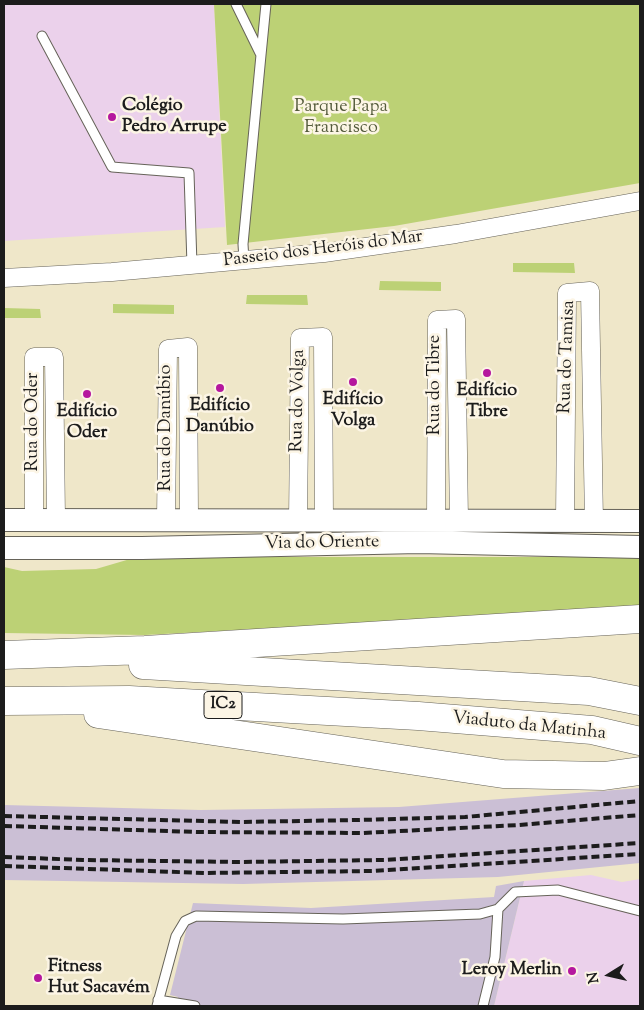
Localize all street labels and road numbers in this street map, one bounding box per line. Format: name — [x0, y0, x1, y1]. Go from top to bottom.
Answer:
street label: Passeio dos Heróis do Mar — [222, 227, 424, 273]
street label: Rua do Tamisa — [555, 300, 581, 414]
street label: Rua do Tibre — [425, 335, 447, 435]
street label: Rua do Volga — [287, 349, 311, 453]
street label: Rua do Danúbio — [156, 365, 178, 491]
street label: Rua do Oder — [23, 372, 45, 472]
street label: Via do Oriente — [264, 532, 380, 556]
road number: IC2 — [204, 692, 242, 718]
street label: Viaduto da Matinha — [451, 708, 607, 746]

